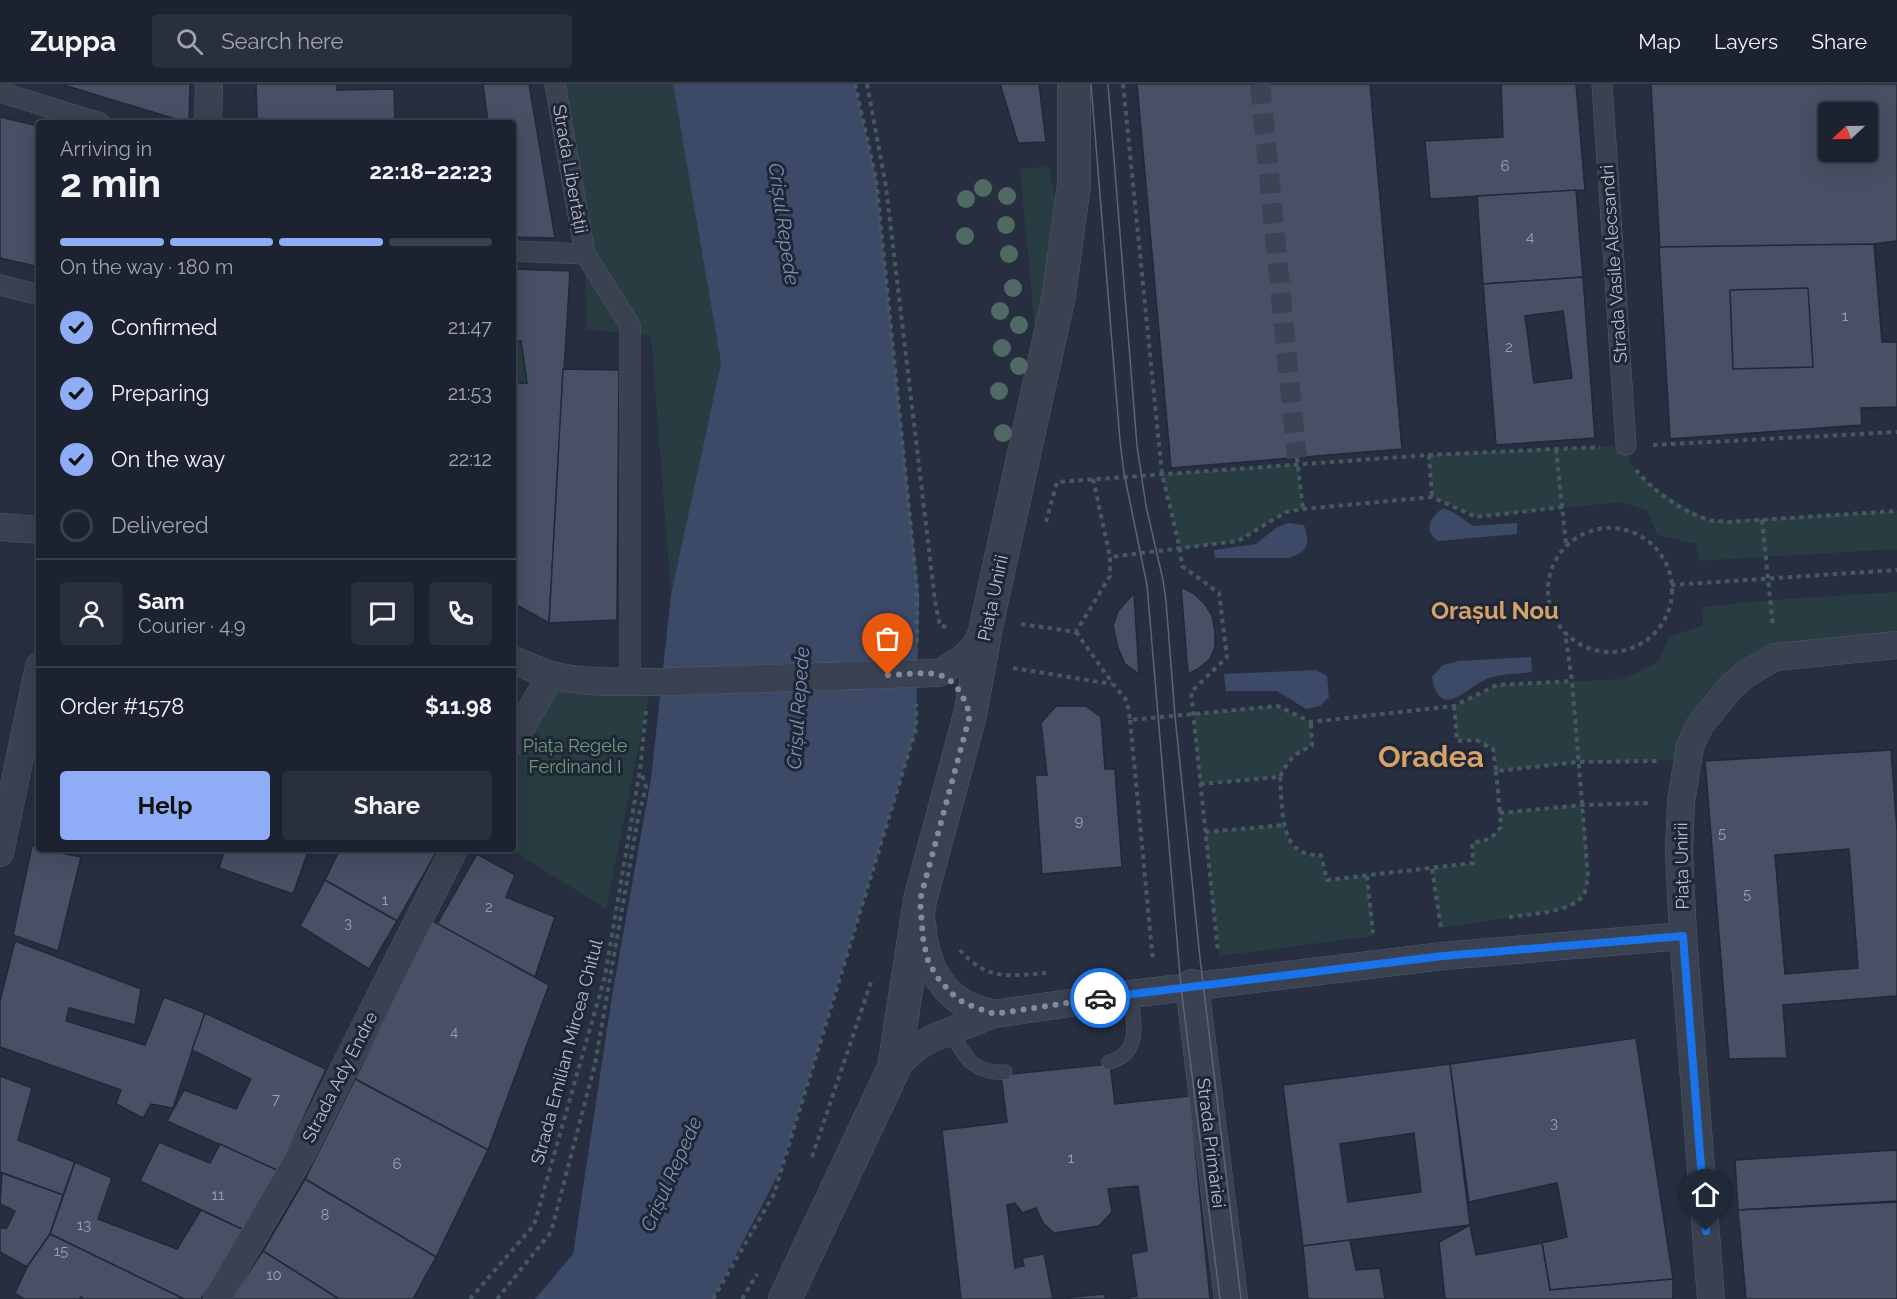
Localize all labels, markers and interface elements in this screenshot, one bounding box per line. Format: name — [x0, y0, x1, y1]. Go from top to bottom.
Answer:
search box — [152, 14, 572, 68]
text: Zuppa — [30, 25, 116, 58]
icon: search — [173, 25, 206, 58]
text: Search here — [221, 28, 343, 54]
text: Map — [1638, 29, 1681, 54]
text: Layers — [1714, 29, 1778, 54]
text: Share — [1811, 29, 1867, 54]
north arrow — [1818, 102, 1878, 162]
map controls — [1818, 102, 1878, 162]
street label: Strada Libertății — [549, 103, 592, 235]
text: Arriving in — [60, 137, 152, 161]
house number: 6 — [1500, 157, 1510, 175]
text: 22:18–22:23 — [369, 158, 492, 184]
text: 2 min — [60, 160, 161, 206]
water label: Crișul Repede — [764, 161, 804, 287]
street label: Strada Vasile Alecsandri — [1596, 164, 1631, 364]
house number: 4 — [1526, 228, 1534, 246]
text: On the way · 180 m — [60, 255, 233, 279]
house number: 1 — [1842, 307, 1849, 325]
icon: check — [60, 311, 93, 344]
text: Confirmed — [111, 314, 218, 340]
text: 21:47 — [448, 315, 492, 339]
house number: 2 — [1505, 338, 1513, 356]
icon: check — [60, 377, 93, 410]
text: Preparing — [111, 380, 209, 406]
text: 21:53 — [448, 381, 492, 405]
icon: check — [60, 443, 93, 476]
text: On the way — [111, 446, 225, 472]
text: 22:12 — [448, 447, 492, 471]
text: Delivered — [111, 512, 209, 538]
street label: Piața Unirii — [973, 553, 1012, 643]
button: person — [60, 582, 123, 645]
button: chat — [351, 582, 414, 645]
button: phone — [429, 582, 492, 645]
text: Sam — [138, 588, 185, 614]
district label: Orașul Nou — [1431, 596, 1559, 625]
pin — [862, 613, 913, 675]
text: Courier · 4.9 — [138, 614, 246, 638]
icon: bag — [871, 622, 904, 655]
water label: Crișul Repede — [782, 646, 814, 770]
text: Order #1578 — [60, 693, 184, 719]
text: $11.98 — [425, 693, 492, 719]
park label: Piața Regele Ferdinand I — [523, 735, 628, 777]
district label: Oradea — [1378, 739, 1484, 774]
button: Help — [60, 771, 270, 840]
button: Share — [282, 771, 492, 840]
house number: 9 — [1075, 812, 1084, 830]
street label: Piața Unirii — [1670, 822, 1693, 910]
house number: 5 — [1718, 824, 1726, 842]
house number: 5 — [1743, 885, 1751, 903]
house number: 1 — [382, 891, 389, 909]
house number: 2 — [485, 898, 493, 916]
house number: 3 — [344, 914, 352, 932]
street label: Strada Emilian Mircea Chitul — [526, 937, 607, 1167]
courier — [1070, 968, 1130, 1028]
icon: car — [1084, 982, 1117, 1015]
street label: Strada Ady Endre — [298, 1007, 382, 1146]
house number: 4 — [450, 1023, 458, 1041]
street label: Strada Primăriei — [1193, 1077, 1230, 1209]
house number: 7 — [272, 1090, 280, 1108]
water label: Crișul Repede — [635, 1113, 707, 1235]
house number: 3 — [1550, 1114, 1558, 1132]
house number: 1 — [1068, 1149, 1075, 1167]
house number: 6 — [392, 1155, 402, 1173]
pin — [1680, 1169, 1731, 1231]
icon: home — [1689, 1178, 1722, 1211]
house number: 11 — [212, 1186, 225, 1204]
house number: 8 — [321, 1206, 330, 1224]
house number: 13 — [77, 1216, 91, 1234]
house number: 15 — [54, 1242, 68, 1260]
house number: 10 — [266, 1266, 282, 1284]

